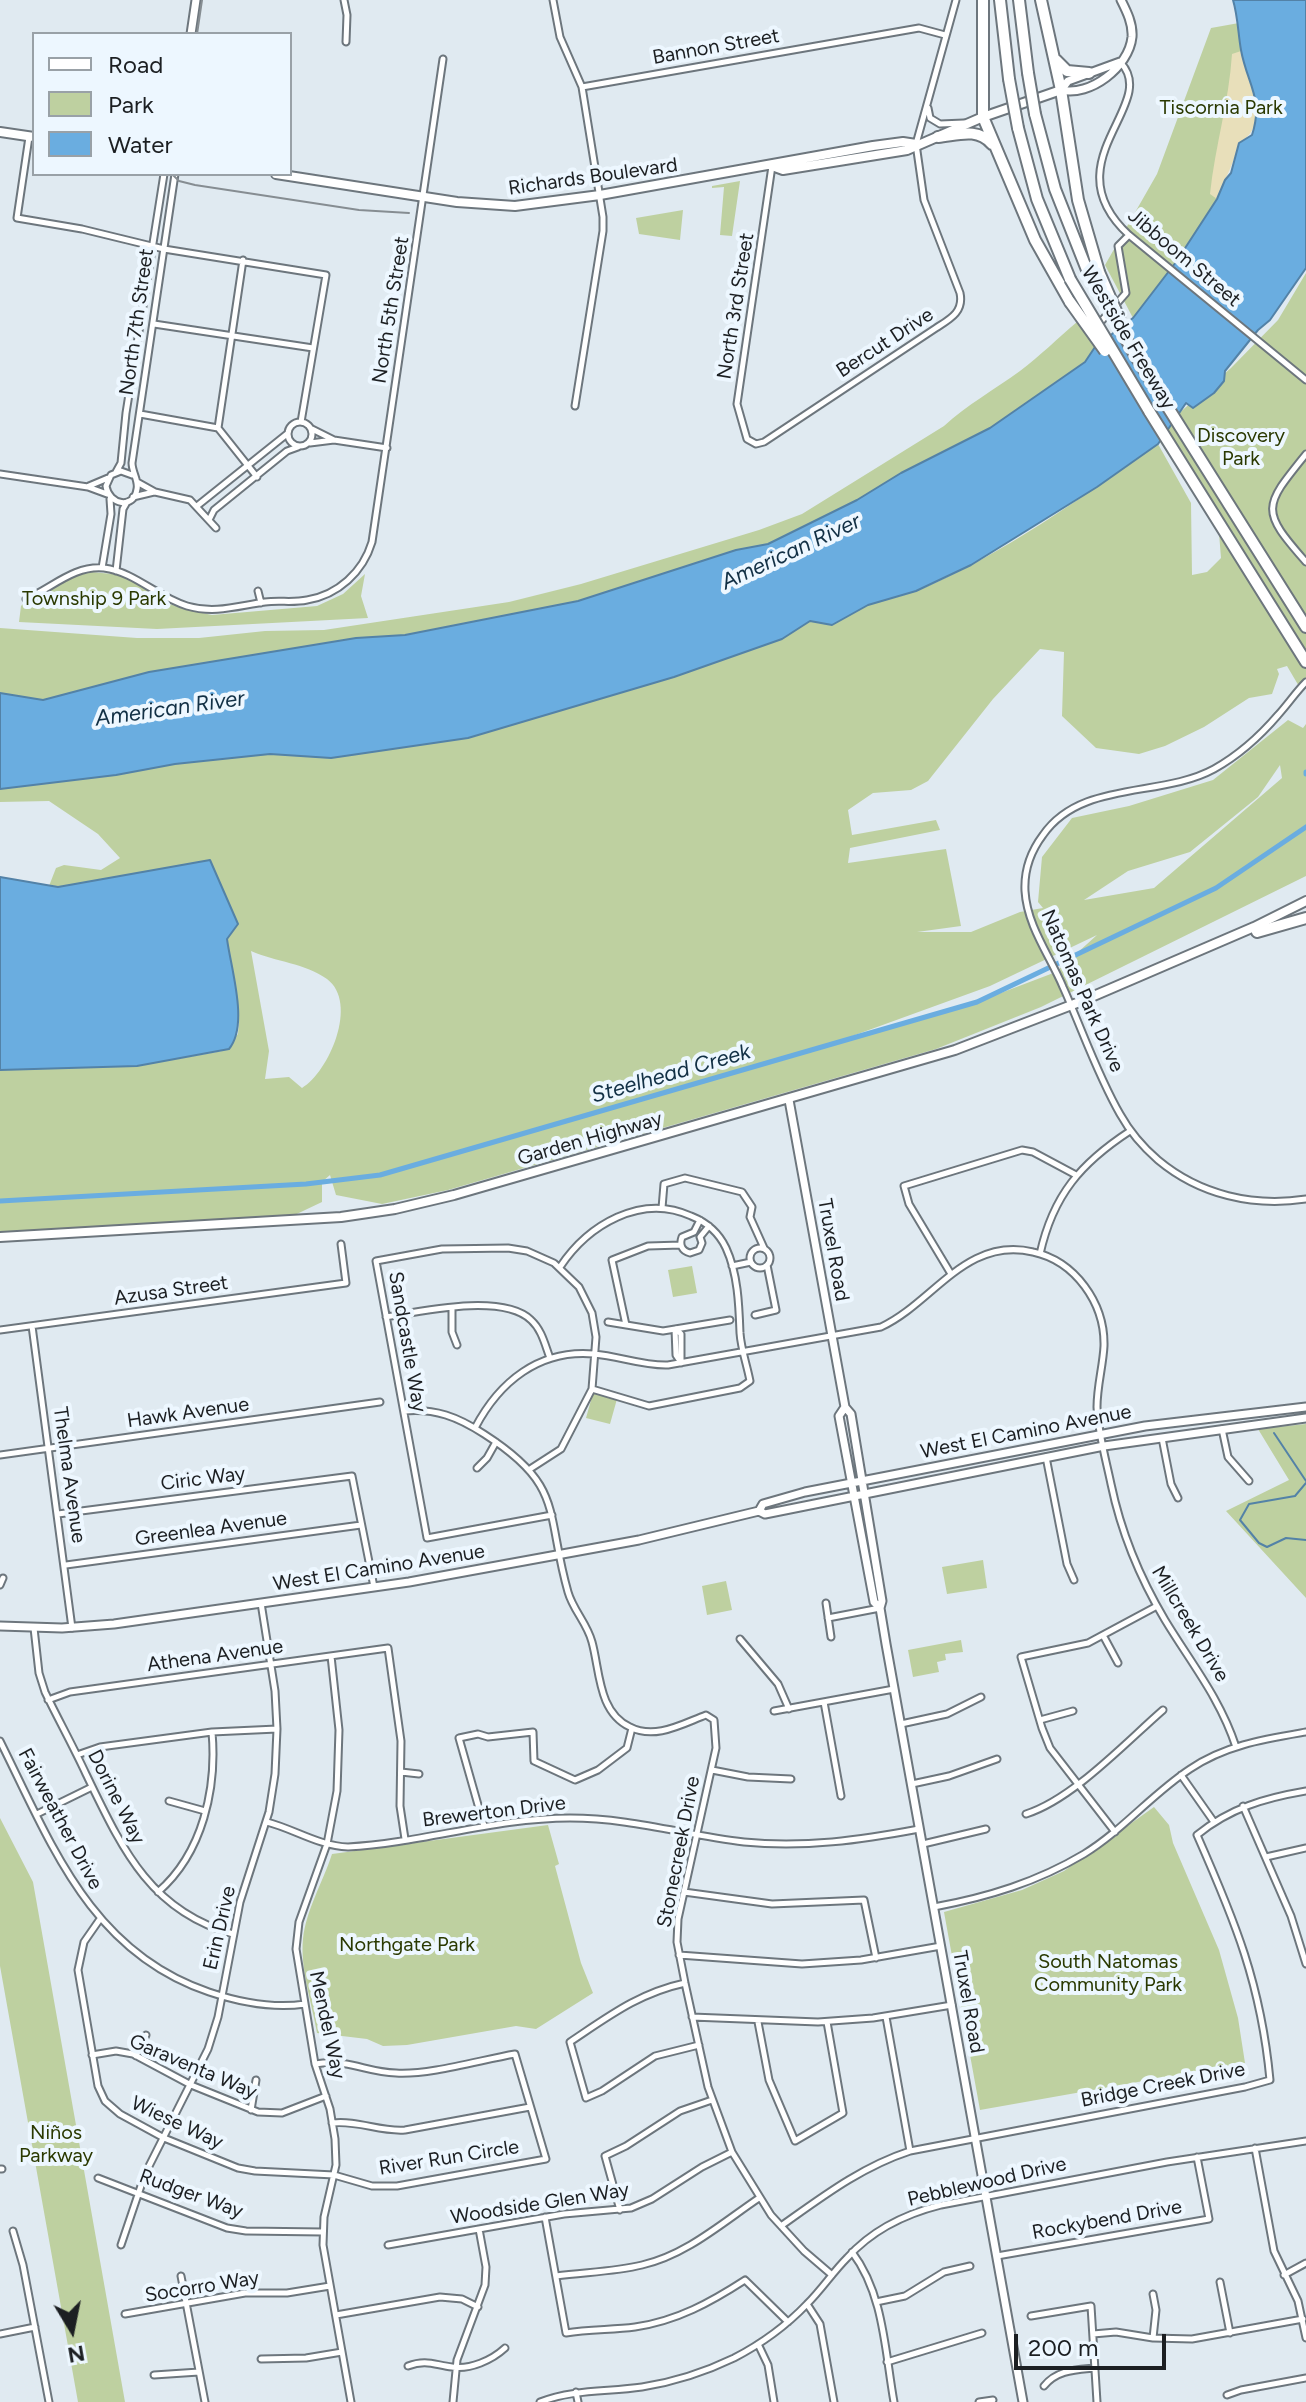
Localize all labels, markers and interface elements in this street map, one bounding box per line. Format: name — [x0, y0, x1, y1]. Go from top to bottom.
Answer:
street label: Bannon Street — [651, 24, 781, 70]
legend — [32, 32, 292, 176]
text: Road — [108, 50, 163, 79]
text: Park — [108, 90, 154, 119]
park label: Tiscornia Park — [1159, 96, 1283, 120]
text: Water — [108, 130, 173, 159]
street label: Richards Boulevard — [507, 153, 679, 201]
street label: Jibboom Street — [1123, 204, 1245, 312]
street label: North 3rd Street — [713, 231, 759, 381]
street label: North 5th Street — [368, 235, 414, 385]
street label: North 7th Street — [115, 247, 159, 397]
street label: Westside Freeway — [1076, 262, 1180, 414]
street label: Bercut Drive — [832, 303, 938, 383]
park label: Discovery Park — [1197, 424, 1285, 471]
water label: American River — [717, 508, 865, 596]
park label: Township 9 Park — [22, 587, 166, 611]
water label: American River — [94, 685, 246, 733]
street label: Natomas Park Drive — [1035, 906, 1129, 1076]
water label: Steelhead Creek — [588, 1039, 754, 1109]
street label: Garden Highway — [515, 1107, 665, 1171]
street label: Truxel Road — [812, 1197, 854, 1303]
street label: Sandcastle Way — [383, 1270, 431, 1414]
street label: Azusa Street — [112, 1271, 230, 1311]
street label: Hawk Avenue — [125, 1393, 251, 1433]
street label: West El Camino Avenue — [919, 1400, 1133, 1464]
street label: Thelma Avenue — [48, 1405, 90, 1545]
street label: Ciric Way — [159, 1462, 247, 1496]
street label: Greenlea Avenue — [134, 1506, 288, 1552]
street label: West El Camino Avenue — [271, 1539, 487, 1597]
street label: Millcreek Drive — [1146, 1562, 1234, 1686]
street label: Athena Avenue — [145, 1635, 285, 1677]
street label: Fairweather Drive — [13, 1744, 107, 1894]
street label: Dorine Way — [82, 1746, 150, 1848]
street label: Stonecreek Drive — [653, 1774, 705, 1930]
street label: Brewerton Drive — [421, 1791, 567, 1833]
street label: Erin Drive — [199, 1884, 241, 1972]
park label: Northgate Park — [339, 1933, 475, 1957]
street label: Truxel Road — [947, 1949, 989, 2055]
park label: South Natomas Community Park — [1034, 1950, 1182, 1997]
street label: Mendel Way — [304, 1969, 350, 2081]
street label: Garaventa Way — [126, 2029, 260, 2105]
street label: Bridge Creek Drive — [1079, 2057, 1247, 2113]
street label: Wiese Way — [127, 2091, 227, 2155]
park label: Niños Parkway — [19, 2121, 93, 2168]
street label: River Run Circle — [377, 2135, 521, 2181]
street label: Pebblewood Drive — [905, 2152, 1069, 2212]
street label: Rudger Way — [136, 2164, 246, 2224]
street label: Woodside Glen Way — [449, 2178, 631, 2230]
street label: Rockybend Drive — [1030, 2195, 1184, 2245]
street label: Socorro Way — [143, 2266, 261, 2308]
north arrow — [32, 2290, 112, 2370]
scale bar — [1018, 2318, 1170, 2368]
text: 200 m — [1028, 2333, 1099, 2362]
text: N — [66, 2339, 87, 2369]

